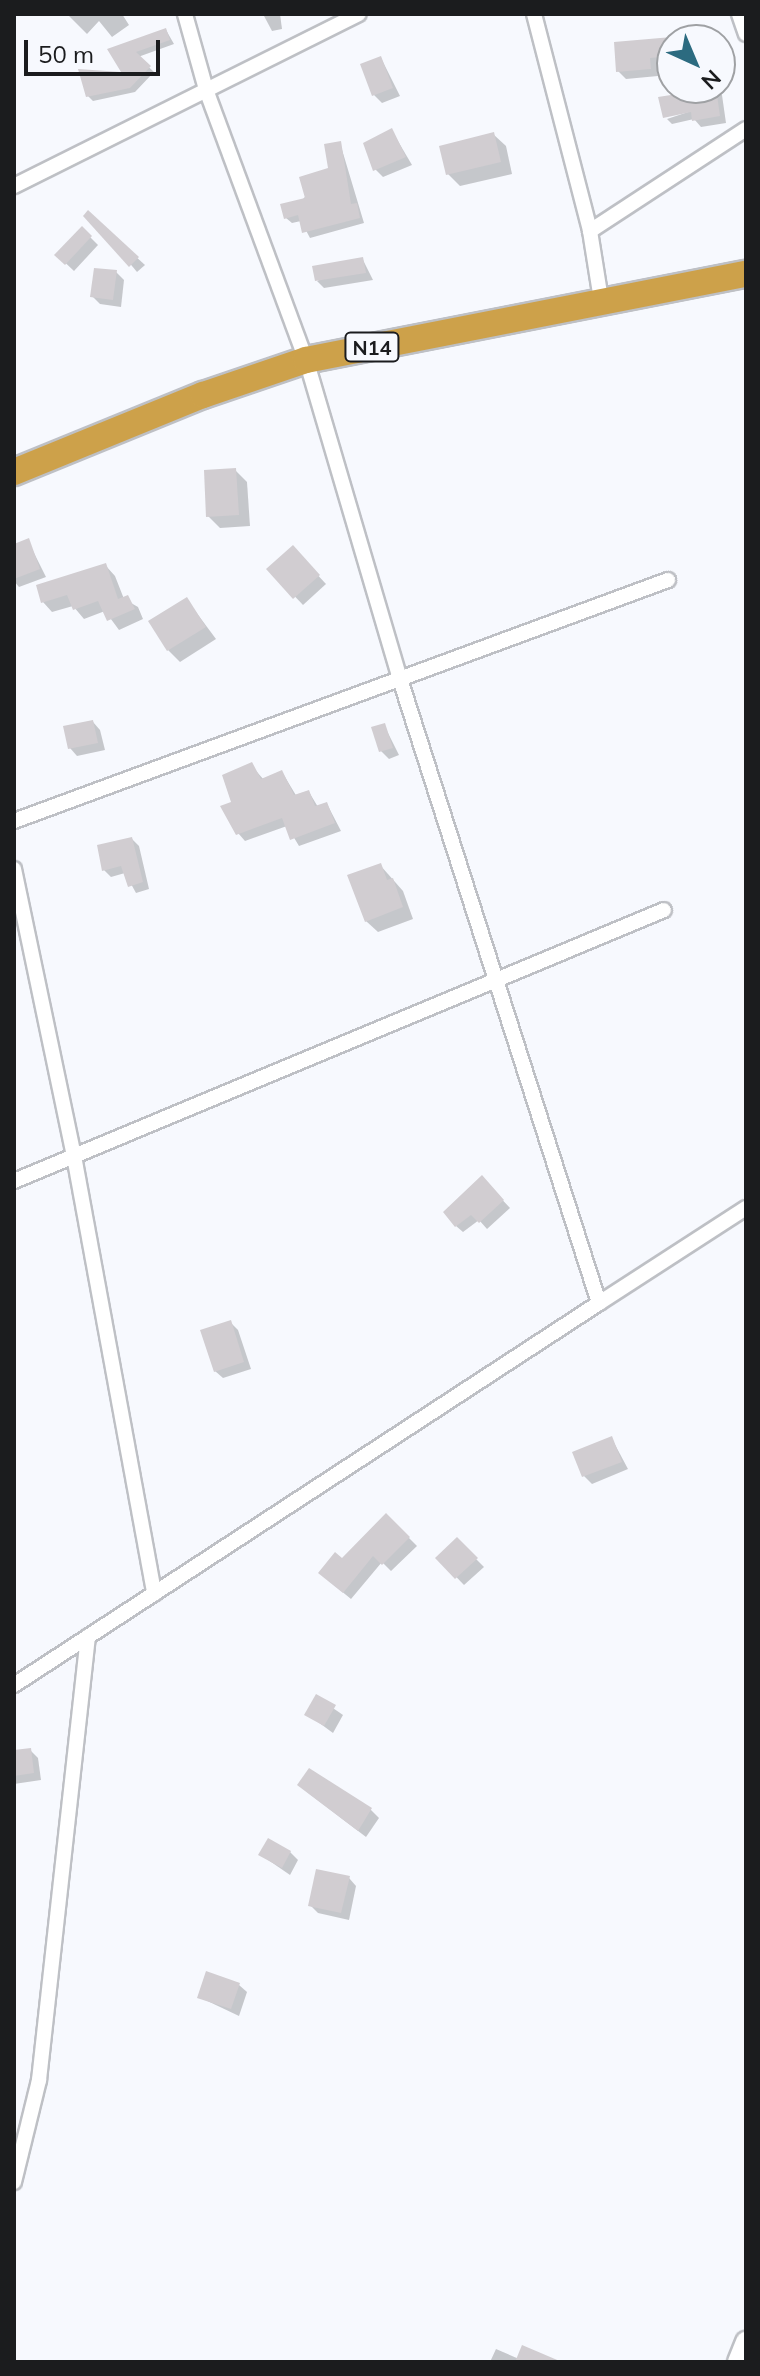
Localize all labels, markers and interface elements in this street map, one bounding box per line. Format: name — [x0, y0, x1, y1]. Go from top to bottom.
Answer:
scale bar — [28, 24, 164, 74]
north arrow — [656, 24, 736, 104]
text: 50 m — [38, 39, 94, 69]
text: N — [696, 64, 727, 96]
road number: N14 — [344, 331, 400, 363]

